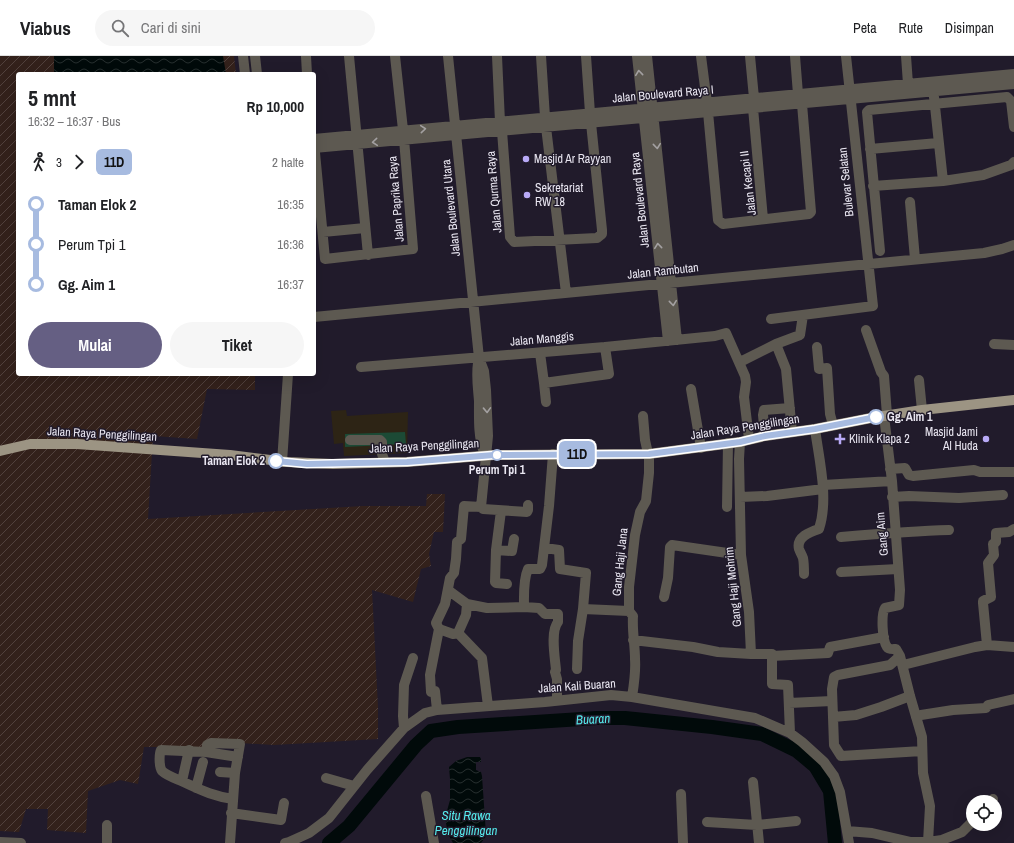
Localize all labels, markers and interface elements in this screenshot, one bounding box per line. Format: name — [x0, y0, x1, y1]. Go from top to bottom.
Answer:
search box — [95, 10, 375, 46]
text: Viabus — [20, 15, 71, 41]
icon: search — [109, 17, 131, 39]
text: Cari di sini — [141, 17, 201, 38]
text: Peta — [853, 19, 877, 37]
text: Rute — [899, 19, 923, 37]
text: Disimpan — [945, 19, 994, 37]
one-way arrow — [635, 70, 644, 76]
street label: Jalan Boulevard Raya I — [612, 82, 714, 106]
text: 5 mnt — [28, 83, 76, 113]
text: Rp 10,000 — [247, 96, 304, 117]
text: 16:32 – 16:37 · Bus — [28, 113, 120, 130]
one-way arrow — [420, 124, 426, 133]
one-way arrow — [372, 137, 378, 146]
one-way arrow — [652, 143, 661, 149]
street label: Bulevar Selatan — [834, 147, 858, 217]
street label: Jalan Qurma Raya — [482, 150, 506, 234]
street label: Jalan Kecapi II — [736, 150, 760, 216]
icon: walk — [28, 151, 50, 173]
icon: forward — [68, 151, 90, 173]
place label: Masjid Ar Rayyan — [534, 151, 611, 167]
street label: Jalan Boulevard Raya — [627, 151, 653, 249]
text: 11D — [104, 153, 124, 171]
text: 3 — [56, 154, 62, 171]
text: 2 halte — [272, 154, 304, 171]
marker: Masjid Ar Rayyan — [521, 154, 531, 164]
street label: Jalan Paprika Raya — [384, 155, 408, 242]
street label: Jalan Boulevard Utara — [438, 158, 464, 257]
place label: Sekretariat RW 18 — [535, 180, 583, 210]
marker: Sekretariat RW 18 — [522, 190, 532, 200]
text: Taman Elok 2 — [58, 194, 136, 215]
text: 16:35 — [277, 196, 304, 213]
text: Perum Tpi 1 — [58, 234, 125, 255]
text: 16:36 — [277, 236, 304, 253]
one-way arrow — [654, 243, 663, 249]
street label: Jalan Rambutan — [627, 259, 699, 283]
text: Gg. Aim 1 — [58, 274, 115, 295]
text: 16:37 — [277, 276, 304, 293]
one-way arrow — [669, 300, 678, 306]
button: Mulai — [28, 322, 162, 368]
button: Tiket — [170, 322, 304, 368]
street label: Jalan Manggis — [509, 328, 575, 350]
one-way arrow — [483, 407, 491, 413]
marker: Gg. Aim 1 — [868, 409, 884, 425]
place label: Gg. Aim 1 — [887, 409, 933, 425]
street label: Jalan Raya Penggilingan — [689, 410, 801, 444]
street label: Jalan Raya Penggilingan — [47, 423, 157, 445]
place label: Masjid Jami Al Huda — [925, 424, 979, 454]
place label: Klinik Klapa 2 — [849, 431, 910, 447]
marker: Klinik Klapa 2 — [834, 433, 846, 445]
marker: Masjid Jami Al Huda — [981, 434, 991, 444]
street label: Jalan Raya Penggilingan — [369, 435, 479, 457]
line badge: 11D — [554, 441, 600, 467]
text: 11D — [567, 445, 587, 463]
marker: Perum Tpi 1 — [491, 449, 503, 461]
place label: Taman Elok 2 — [202, 453, 266, 469]
marker: Taman Elok 2 — [268, 453, 284, 469]
place label: Perum Tpi 1 — [469, 462, 526, 478]
street label: Gang Aim — [872, 512, 892, 556]
street label: Gang Haji Jana — [608, 527, 632, 597]
street label: Gang Haji Mohrim — [721, 546, 745, 628]
street label: Jalan Kali Buaran — [538, 675, 616, 697]
water label: Buaran — [575, 710, 611, 728]
map controls — [966, 795, 1002, 831]
button: locate — [966, 795, 1002, 831]
water label: Situ Rawa Penggilingan — [435, 807, 497, 839]

